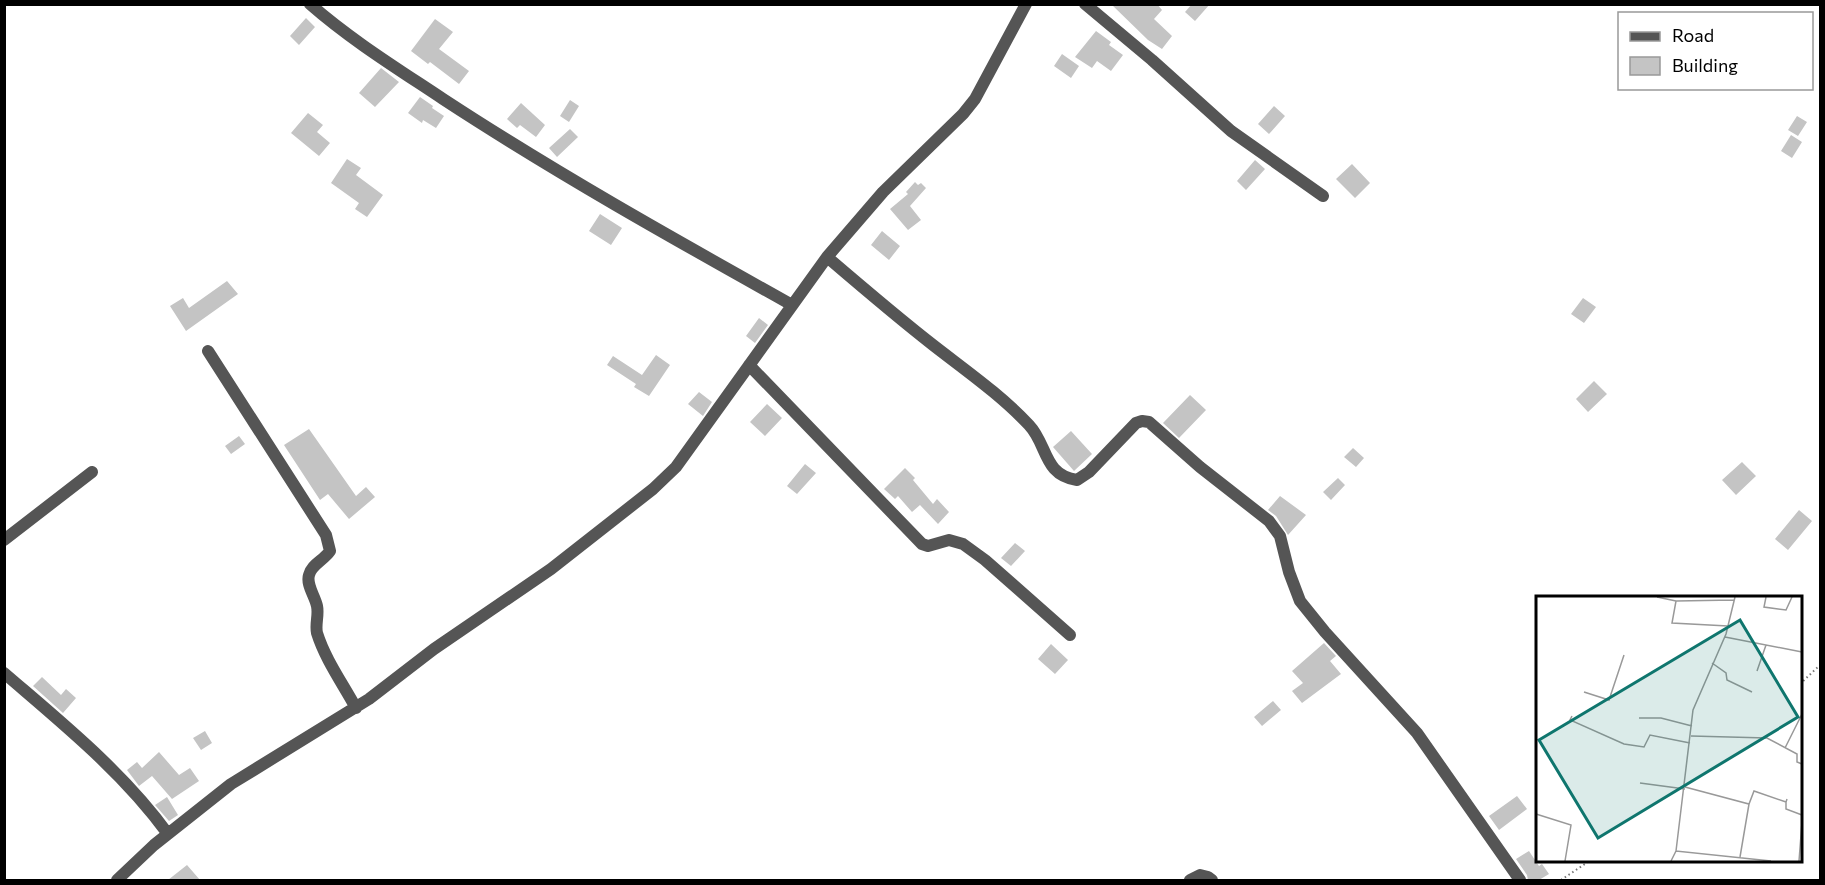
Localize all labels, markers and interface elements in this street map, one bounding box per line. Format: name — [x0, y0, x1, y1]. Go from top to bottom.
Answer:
legend — [1618, 12, 1813, 90]
text: Road — [1672, 24, 1714, 46]
text: Building — [1672, 54, 1738, 76]
inset map — [1536, 596, 1801, 861]

